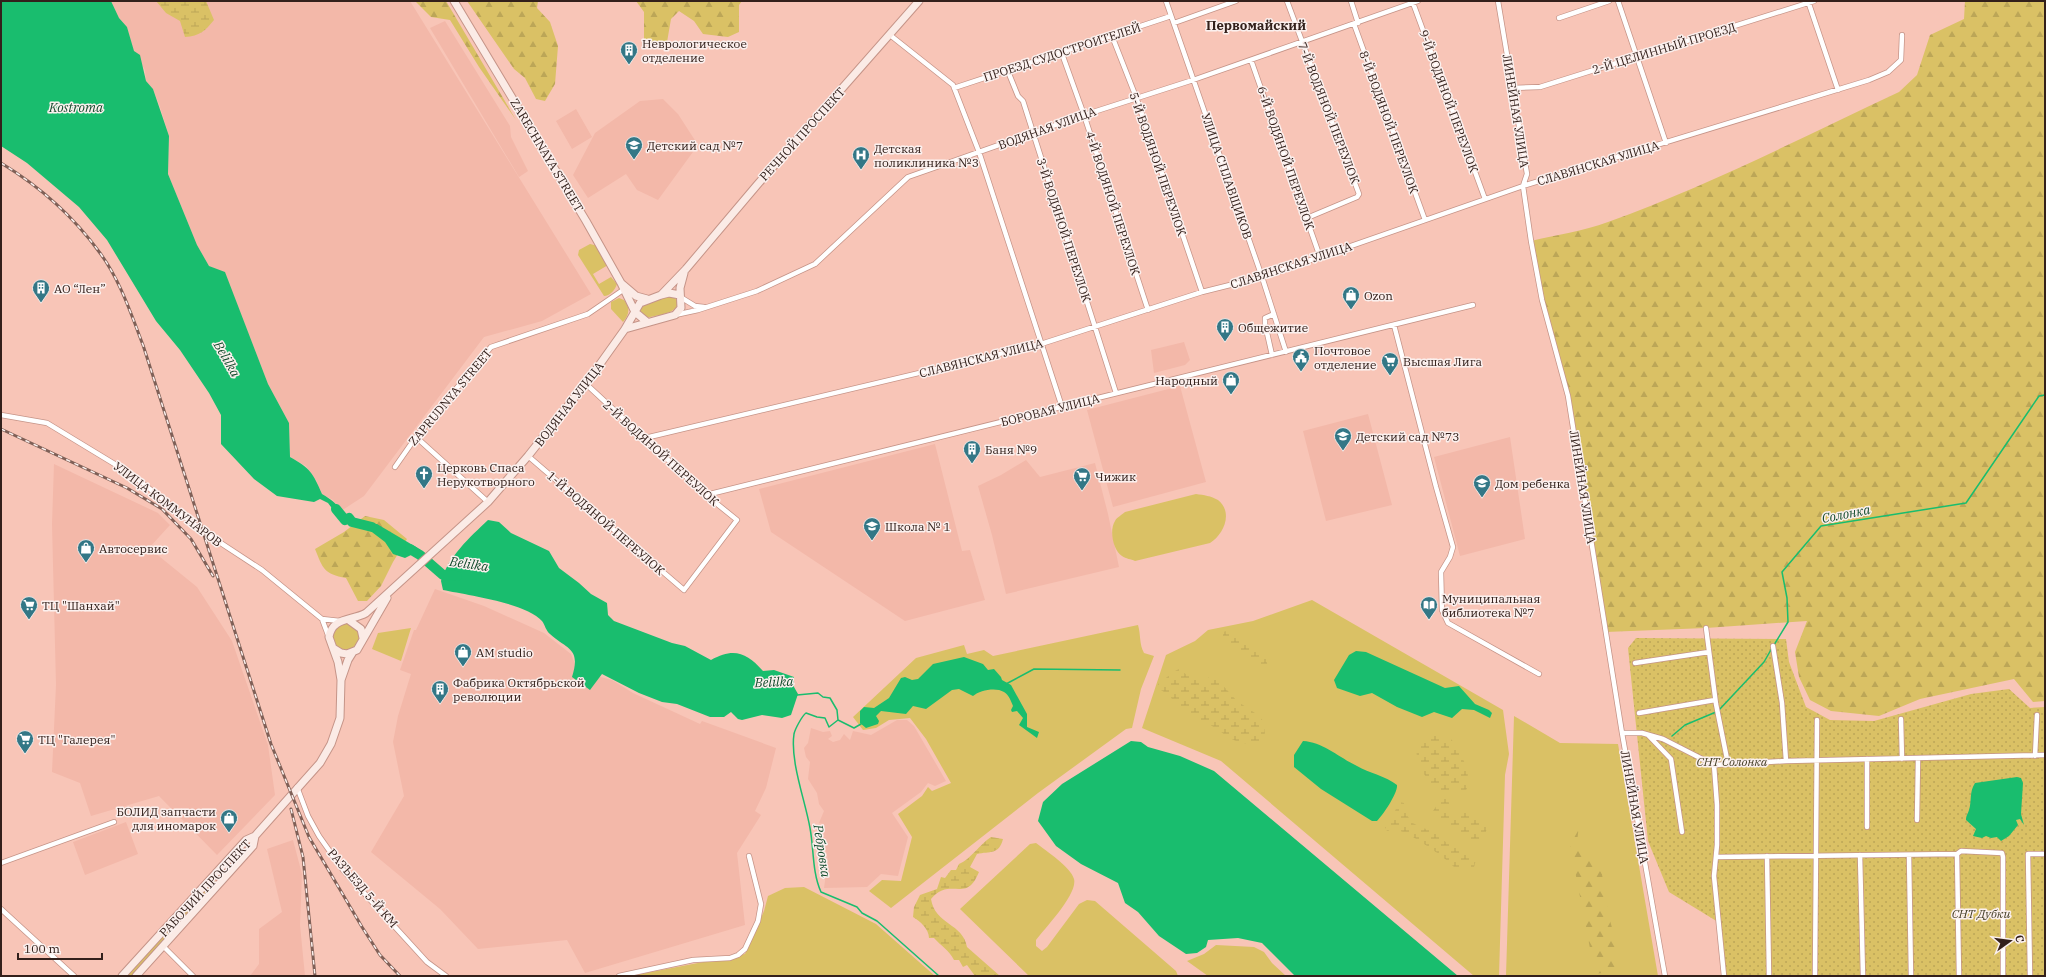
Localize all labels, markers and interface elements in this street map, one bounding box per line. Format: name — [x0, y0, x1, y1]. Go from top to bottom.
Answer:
district label: Первомайский — [1206, 17, 1306, 34]
street label: ПРОЕЗД СУДОСТРОИТЕЛЕЙ — [981, 19, 1143, 85]
street label: 2-Й ЦЕЛИННЫЙ ПРОЕЗД — [1590, 19, 1738, 77]
street label: 9-Й ВОДЯНОЙ ПЕРЕУЛОК — [1416, 28, 1482, 175]
place label: Неврологическое отделение — [642, 36, 747, 65]
building icon: Неврологическое отделение — [619, 40, 639, 65]
street label: 7-Й ВОДЯНОЙ ПЕРЕУЛОК — [1295, 40, 1363, 187]
street label: 8-Й ВОДЯНОЙ ПЕРЕУЛОК — [1356, 49, 1422, 196]
street label: ЛИНЕЙНАЯ УЛИЦА — [1500, 53, 1533, 170]
street label: РЕЧНОЙ ПРОСПЕКТ — [756, 84, 848, 184]
street label: 6-Й ВОДЯНОЙ ПЕРЕУЛОК — [1254, 84, 1318, 232]
street label: 5-Й ВОДЯНОЙ ПЕРЕУЛОК — [1126, 90, 1190, 238]
street label: ZARECHNAYA STREET — [507, 96, 587, 215]
water label: Kostroma — [48, 99, 103, 116]
street label: ВОДЯНАЯ УЛИЦА — [996, 103, 1099, 153]
street label: УЛИЦА СПЛАВЩИКОВ — [1198, 111, 1256, 241]
street label: 4-Й ВОДЯНОЙ ПЕРЕУЛОК — [1083, 129, 1144, 278]
school or university icon: Детский сад №7 — [624, 135, 644, 160]
street label: СЛАВЯНСКАЯ УЛИЦА — [1535, 137, 1662, 189]
place label: Детский сад №7 — [647, 138, 743, 153]
place label: Детская поликлиника №3 — [874, 141, 979, 170]
hospital icon: Детская поликлиника №3 — [851, 145, 871, 170]
street label: 3-Й ВОДЯНОЙ ПЕРЕУЛОК — [1034, 156, 1095, 305]
street label: СЛАВЯНСКАЯ УЛИЦА — [1228, 238, 1354, 292]
building icon: АО “Лен” — [31, 278, 51, 303]
place label: АО “Лен” — [54, 281, 106, 296]
shop icon: Ozon — [1341, 285, 1361, 310]
place label: Ozon — [1364, 288, 1393, 303]
building icon: Общежитие — [1215, 317, 1235, 342]
place label: Общежитие — [1238, 320, 1308, 335]
street label: СЛАВЯНСКАЯ УЛИЦА — [918, 335, 1045, 381]
water label: Belilka — [209, 337, 244, 380]
place label: Почтовое отделение — [1314, 343, 1376, 372]
street label: ZAPRUDNYA STREET — [405, 345, 495, 449]
public building icon: Почтовое отделение — [1291, 347, 1311, 372]
supermarket icon: Высшая Лига — [1380, 351, 1400, 376]
place label: Высшая Лига — [1403, 354, 1483, 369]
street label: ВОДЯНАЯ УЛИЦА — [531, 358, 607, 449]
shop icon: Народный — [1221, 370, 1241, 395]
place label: Народный — [1155, 373, 1218, 388]
street label: БОРОВАЯ УЛИЦА — [999, 390, 1102, 430]
street label: 2-Й ВОДЯНОЙ ПЕРЕУЛОК — [600, 397, 723, 510]
school or university icon: Детский сад №73 — [1333, 426, 1353, 451]
place label: Детский сад №73 — [1356, 429, 1459, 444]
street label: ЛИНЕЙНАЯ УЛИЦА — [1567, 429, 1600, 546]
building icon: Баня №9 — [962, 439, 982, 464]
place label: Баня №9 — [985, 442, 1037, 457]
street label: УЛИЦА КОММУНАРОВ — [111, 458, 225, 550]
place label: Церковь Спаса Нерукотворного — [437, 460, 535, 489]
church icon: Церковь Спаса Нерукотворного — [414, 464, 434, 489]
supermarket icon: Чижик — [1072, 466, 1092, 491]
street label: 1-Й ВОДЯНОЙ ПЕРЕУЛОК — [544, 468, 668, 579]
place label: Чижик — [1095, 469, 1136, 484]
school or university icon: Дом ребенка — [1472, 473, 1492, 498]
place label: Дом ребенка — [1495, 476, 1571, 491]
water label: Солонка — [1820, 501, 1872, 527]
school or university icon: Школа № 1 — [862, 516, 882, 541]
place label: Школа № 1 — [885, 519, 951, 534]
shop icon: Автосервис — [76, 538, 96, 563]
place label: Автосервис — [99, 541, 168, 556]
water label: Belilka — [448, 553, 489, 575]
place label: Муниципальная библиотека №7 — [1442, 591, 1540, 620]
supermarket icon: ТЦ "Шанхай" — [19, 595, 39, 620]
library icon: Муниципальная библиотека №7 — [1419, 595, 1439, 620]
place label: ТЦ "Шанхай" — [42, 598, 120, 613]
shop icon: AM studio — [453, 642, 473, 667]
place label: AM studio — [476, 645, 533, 660]
water label: Belilka — [753, 673, 794, 691]
place label: Фабрика Октябрьской революции — [453, 675, 585, 704]
building icon: Фабрика Октябрьской революции — [430, 679, 450, 704]
supermarket icon: ТЦ "Галерея" — [15, 729, 35, 754]
place label: ТЦ "Галерея" — [38, 732, 115, 747]
street label: ЛИНЕЙНАЯ УЛИЦА — [1618, 749, 1652, 866]
park label: СНТ Солонка — [1697, 754, 1768, 769]
place label: БОЛИД запчасти для иномарок — [116, 804, 216, 833]
shop icon: БОЛИД запчасти для иномарок — [219, 808, 239, 833]
water label: Ребровка — [809, 822, 835, 879]
street label: РАБОЧИЙ ПРОСПЕКТ — [156, 836, 254, 940]
street label: РАЗЪЕЗД 5-Й КМ — [325, 845, 401, 931]
park label: СНТ Дубки — [1952, 906, 2010, 921]
north arrow — [1990, 921, 2030, 961]
text: С — [2012, 933, 2027, 944]
scale bar — [18, 935, 102, 961]
text: 100 m — [24, 941, 60, 956]

